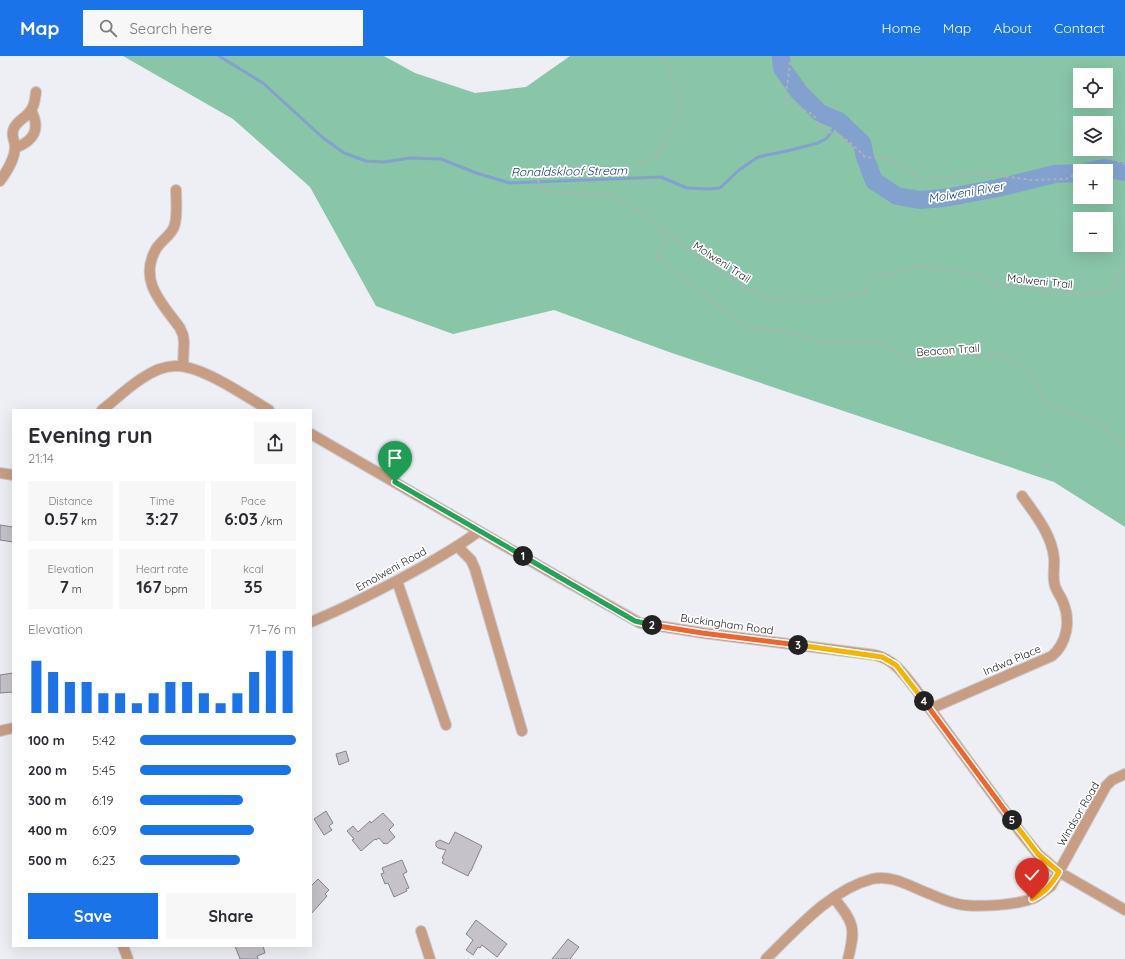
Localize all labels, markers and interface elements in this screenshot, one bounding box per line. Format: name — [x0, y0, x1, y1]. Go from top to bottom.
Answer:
search box — [83, 10, 363, 46]
text: Map — [20, 16, 59, 40]
icon: search — [97, 17, 119, 39]
text: Search here — [129, 19, 212, 38]
text: Home — [882, 19, 921, 37]
text: Map — [943, 19, 971, 37]
text: About — [993, 19, 1032, 37]
text: Contact — [1054, 19, 1105, 37]
map controls — [1073, 68, 1113, 252]
button: locate — [1073, 68, 1113, 108]
button: layers — [1073, 116, 1113, 156]
water label: Ronaldskloof Stream — [511, 162, 628, 180]
button: + — [1073, 164, 1113, 204]
water label: Molweni River — [927, 178, 1006, 206]
button: − — [1073, 212, 1113, 252]
street label: Molweni Trail — [691, 238, 753, 286]
street label: Molweni Trail — [1006, 271, 1074, 291]
street label: Beacon Trail — [916, 341, 980, 359]
text: Evening run — [28, 421, 153, 449]
button: share — [254, 422, 296, 464]
pin — [378, 441, 412, 482]
icon: arrive — [384, 447, 406, 469]
text: 21:14 — [28, 450, 54, 466]
text: Distance — [49, 494, 93, 508]
text: Time — [149, 494, 175, 508]
text: Pace — [241, 494, 266, 508]
text: 0.57 — [44, 508, 78, 529]
text: 3:27 — [146, 508, 178, 529]
text: 6:03 — [224, 508, 258, 529]
text: km — [78, 514, 97, 528]
text: /km — [258, 514, 282, 528]
street label: Emolweni Road — [353, 544, 429, 594]
pin: 1 — [513, 546, 533, 566]
text: 1 — [521, 549, 525, 563]
text: Elevation — [47, 562, 94, 576]
text: Heart rate — [136, 562, 188, 576]
text: kcal — [243, 562, 264, 576]
text: 7 — [59, 576, 69, 597]
text: 167 — [136, 576, 161, 597]
text: 35 — [244, 576, 263, 597]
text: m — [69, 582, 82, 596]
text: bpm — [161, 582, 188, 596]
street label: Buckingham Road — [680, 611, 774, 637]
pin: 2 — [642, 615, 662, 635]
text: 2 — [649, 618, 655, 632]
text: Elevation — [28, 621, 83, 637]
text: 71–76 m — [249, 621, 296, 637]
pin: 3 — [788, 635, 808, 655]
text: 3 — [795, 638, 801, 652]
street label: Indwa Place — [981, 642, 1043, 678]
pin: 4 — [914, 691, 934, 711]
text: 4 — [921, 694, 927, 708]
text: 100 m — [28, 732, 65, 748]
text: 5:42 — [92, 732, 116, 748]
text: 200 m — [28, 762, 67, 778]
text: 5:45 — [92, 762, 116, 778]
street label: Windsor Road — [1054, 779, 1102, 849]
text: 300 m — [28, 792, 67, 808]
text: 6:19 — [92, 792, 114, 808]
pin: 5 — [1002, 810, 1022, 830]
text: 5 — [1009, 813, 1015, 827]
text: 400 m — [28, 822, 67, 838]
text: 6:09 — [92, 822, 116, 838]
text: 500 m — [28, 852, 67, 868]
text: 6:23 — [92, 852, 115, 868]
pin — [1015, 858, 1049, 899]
icon: check — [1021, 864, 1043, 886]
button: Save — [28, 893, 158, 939]
button: Share — [166, 893, 296, 939]

